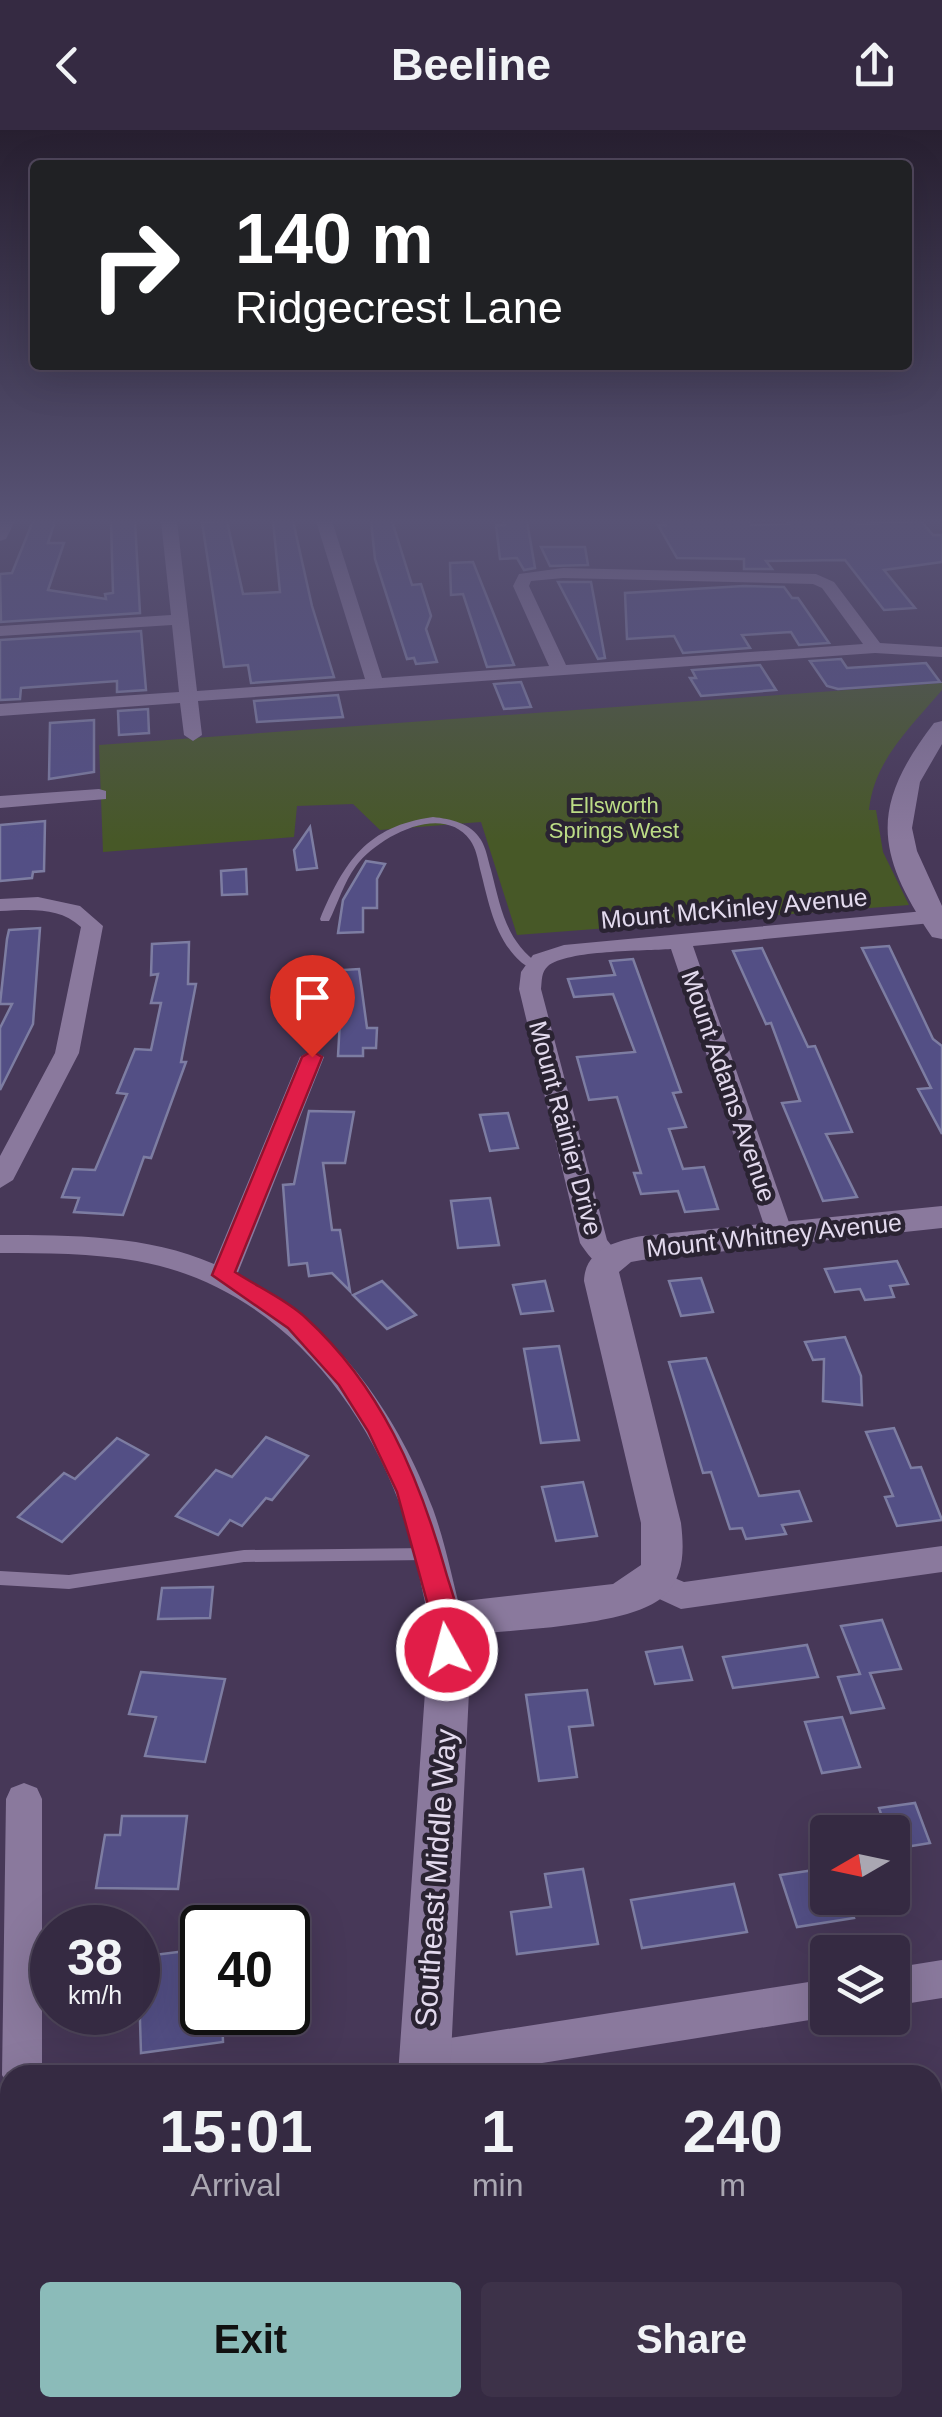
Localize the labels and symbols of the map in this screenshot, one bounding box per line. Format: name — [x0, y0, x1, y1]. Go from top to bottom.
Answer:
park label: Ellsworth Springs West — [549, 793, 679, 843]
street label: Mount McKinley Avenue — [599, 882, 869, 934]
pin — [270, 955, 355, 1058]
street label: Mount Adams Avenue — [676, 967, 782, 1205]
street label: Mount Rainier Drive — [524, 1018, 608, 1238]
street label: Mount Whitney Avenue — [645, 1208, 903, 1262]
position arrow — [395, 1598, 499, 1702]
street label: Southeast Middle Way — [409, 1728, 462, 2028]
north arrow — [810, 1815, 910, 1915]
speed limit sign: 40 — [180, 1905, 310, 2035]

